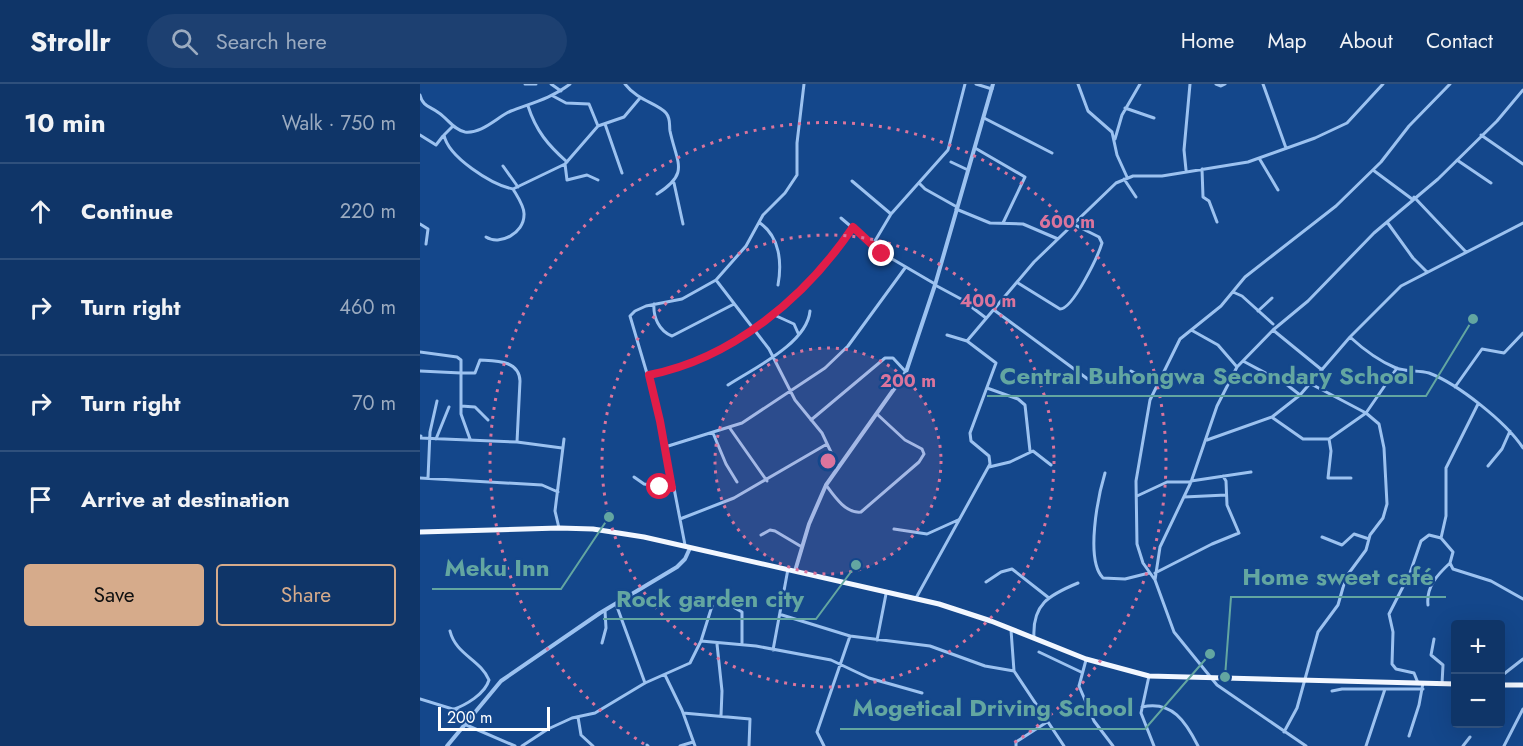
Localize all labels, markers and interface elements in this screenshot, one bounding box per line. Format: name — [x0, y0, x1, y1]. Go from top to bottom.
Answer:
search box — [147, 14, 567, 68]
text: Strollr — [30, 21, 111, 62]
icon: search — [168, 25, 201, 58]
text: Search here — [216, 25, 327, 57]
text: Home — [1181, 26, 1234, 56]
text: Map — [1267, 26, 1307, 56]
text: About — [1340, 26, 1393, 56]
text: Contact — [1426, 26, 1493, 56]
text: 10 min — [24, 104, 106, 142]
text: Walk · 750 m — [282, 109, 396, 138]
icon: ahead — [24, 195, 57, 228]
text: Continue — [81, 195, 173, 227]
text: 220 m — [340, 197, 396, 226]
text: 600 m — [1039, 209, 1095, 235]
route end — [868, 240, 894, 266]
text: 400 m — [960, 288, 1016, 314]
icon: right — [24, 291, 57, 324]
text: Turn right — [81, 291, 181, 323]
text: 460 m — [339, 293, 396, 322]
callout: Central Buhongwa Secondary School — [987, 354, 1426, 396]
text: Central Buhongwa Secondary School — [1000, 358, 1414, 393]
text: 200 m — [880, 368, 936, 394]
icon: right — [24, 387, 57, 420]
text: Turn right — [81, 387, 181, 419]
text: 70 m — [352, 389, 396, 418]
centre of rings — [818, 451, 838, 471]
route start — [646, 473, 672, 499]
icon: arrive — [24, 483, 57, 516]
text: Arrive at destination — [81, 483, 290, 515]
callout: Meku Inn — [432, 547, 561, 589]
text: Meku Inn — [444, 550, 550, 585]
callout: Home sweet café — [1231, 555, 1446, 597]
text: Home sweet café — [1242, 559, 1434, 594]
button: Save — [24, 564, 204, 626]
button: Share — [216, 564, 396, 626]
callout: Rock garden city — [603, 577, 816, 619]
text: Rock garden city — [616, 581, 805, 616]
map controls — [1451, 620, 1505, 728]
button: + — [1451, 620, 1505, 674]
button: − — [1451, 674, 1505, 728]
callout: Mogetical Driving School — [840, 687, 1145, 729]
text: Mogetical Driving School — [853, 690, 1133, 725]
scale bar — [438, 704, 550, 732]
text: 200 m — [447, 706, 493, 729]

